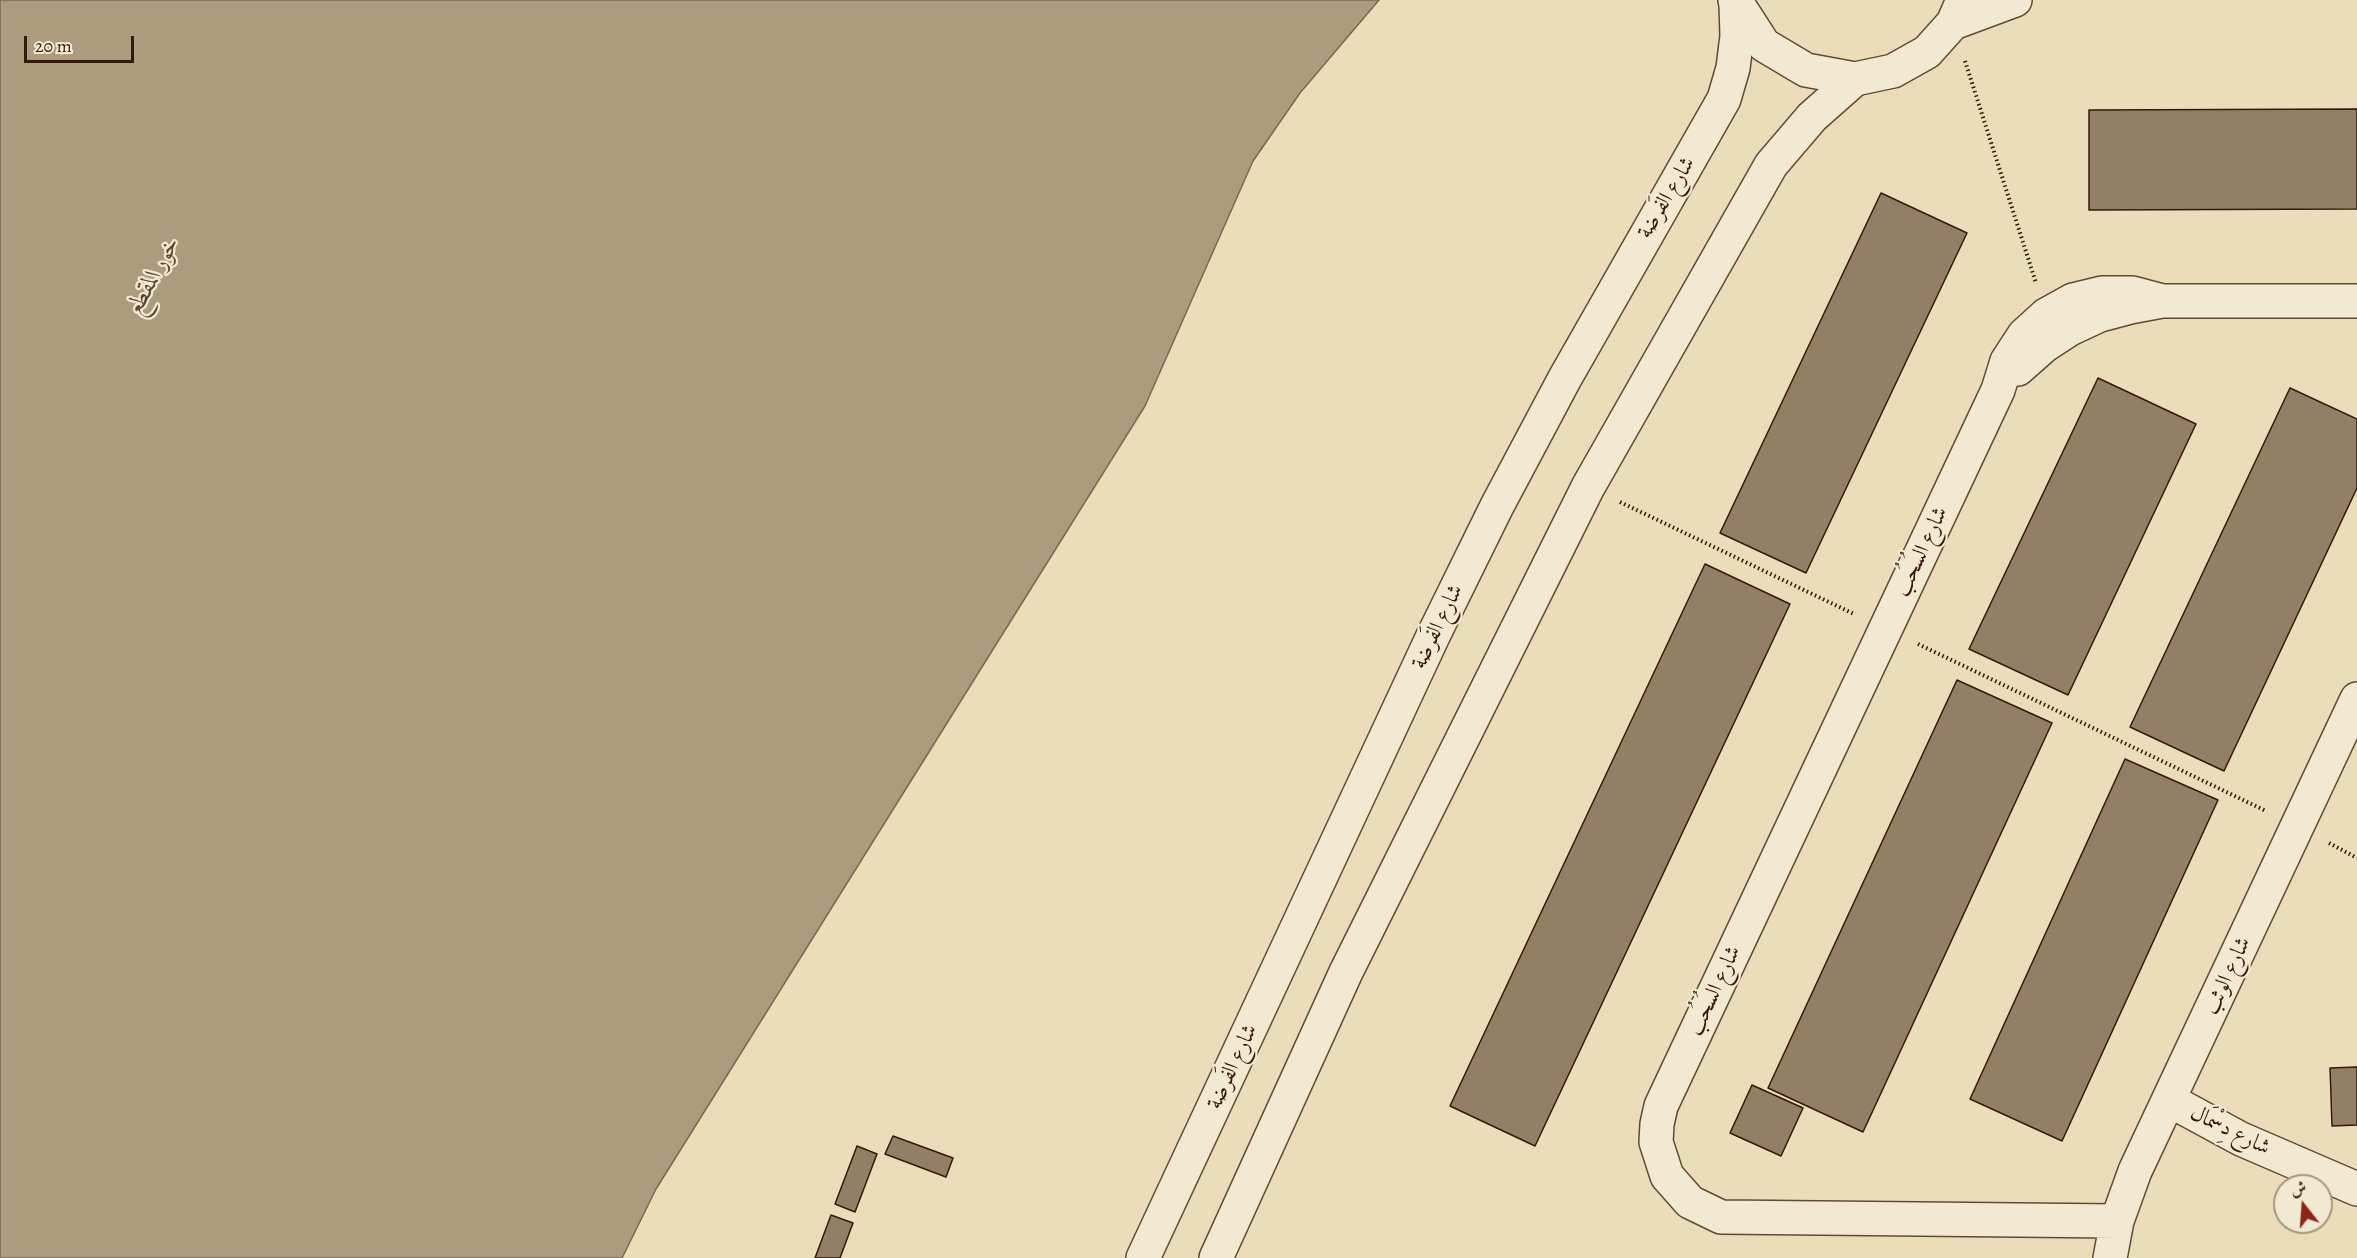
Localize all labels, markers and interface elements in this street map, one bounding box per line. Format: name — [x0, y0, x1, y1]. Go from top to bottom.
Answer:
scale bar — [27, 24, 136, 62]
text: 20 m — [35, 34, 72, 58]
street label: شارع الفَرضة — [1632, 152, 1702, 244]
water label: خور المقطع — [121, 232, 187, 320]
street label: شارع السُحُب — [1890, 503, 1954, 601]
street label: شارع الفَرضة — [1406, 580, 1470, 674]
street label: شارع الوثب — [2199, 933, 2257, 1019]
street label: شارع السُحُب — [1683, 942, 1747, 1040]
street label: شارع الفَرضة — [1202, 1020, 1264, 1114]
street label: شارع دِسْمَال — [2186, 1100, 2274, 1162]
north arrow — [2273, 1174, 2333, 1234]
text: ش — [2288, 1176, 2309, 1202]

